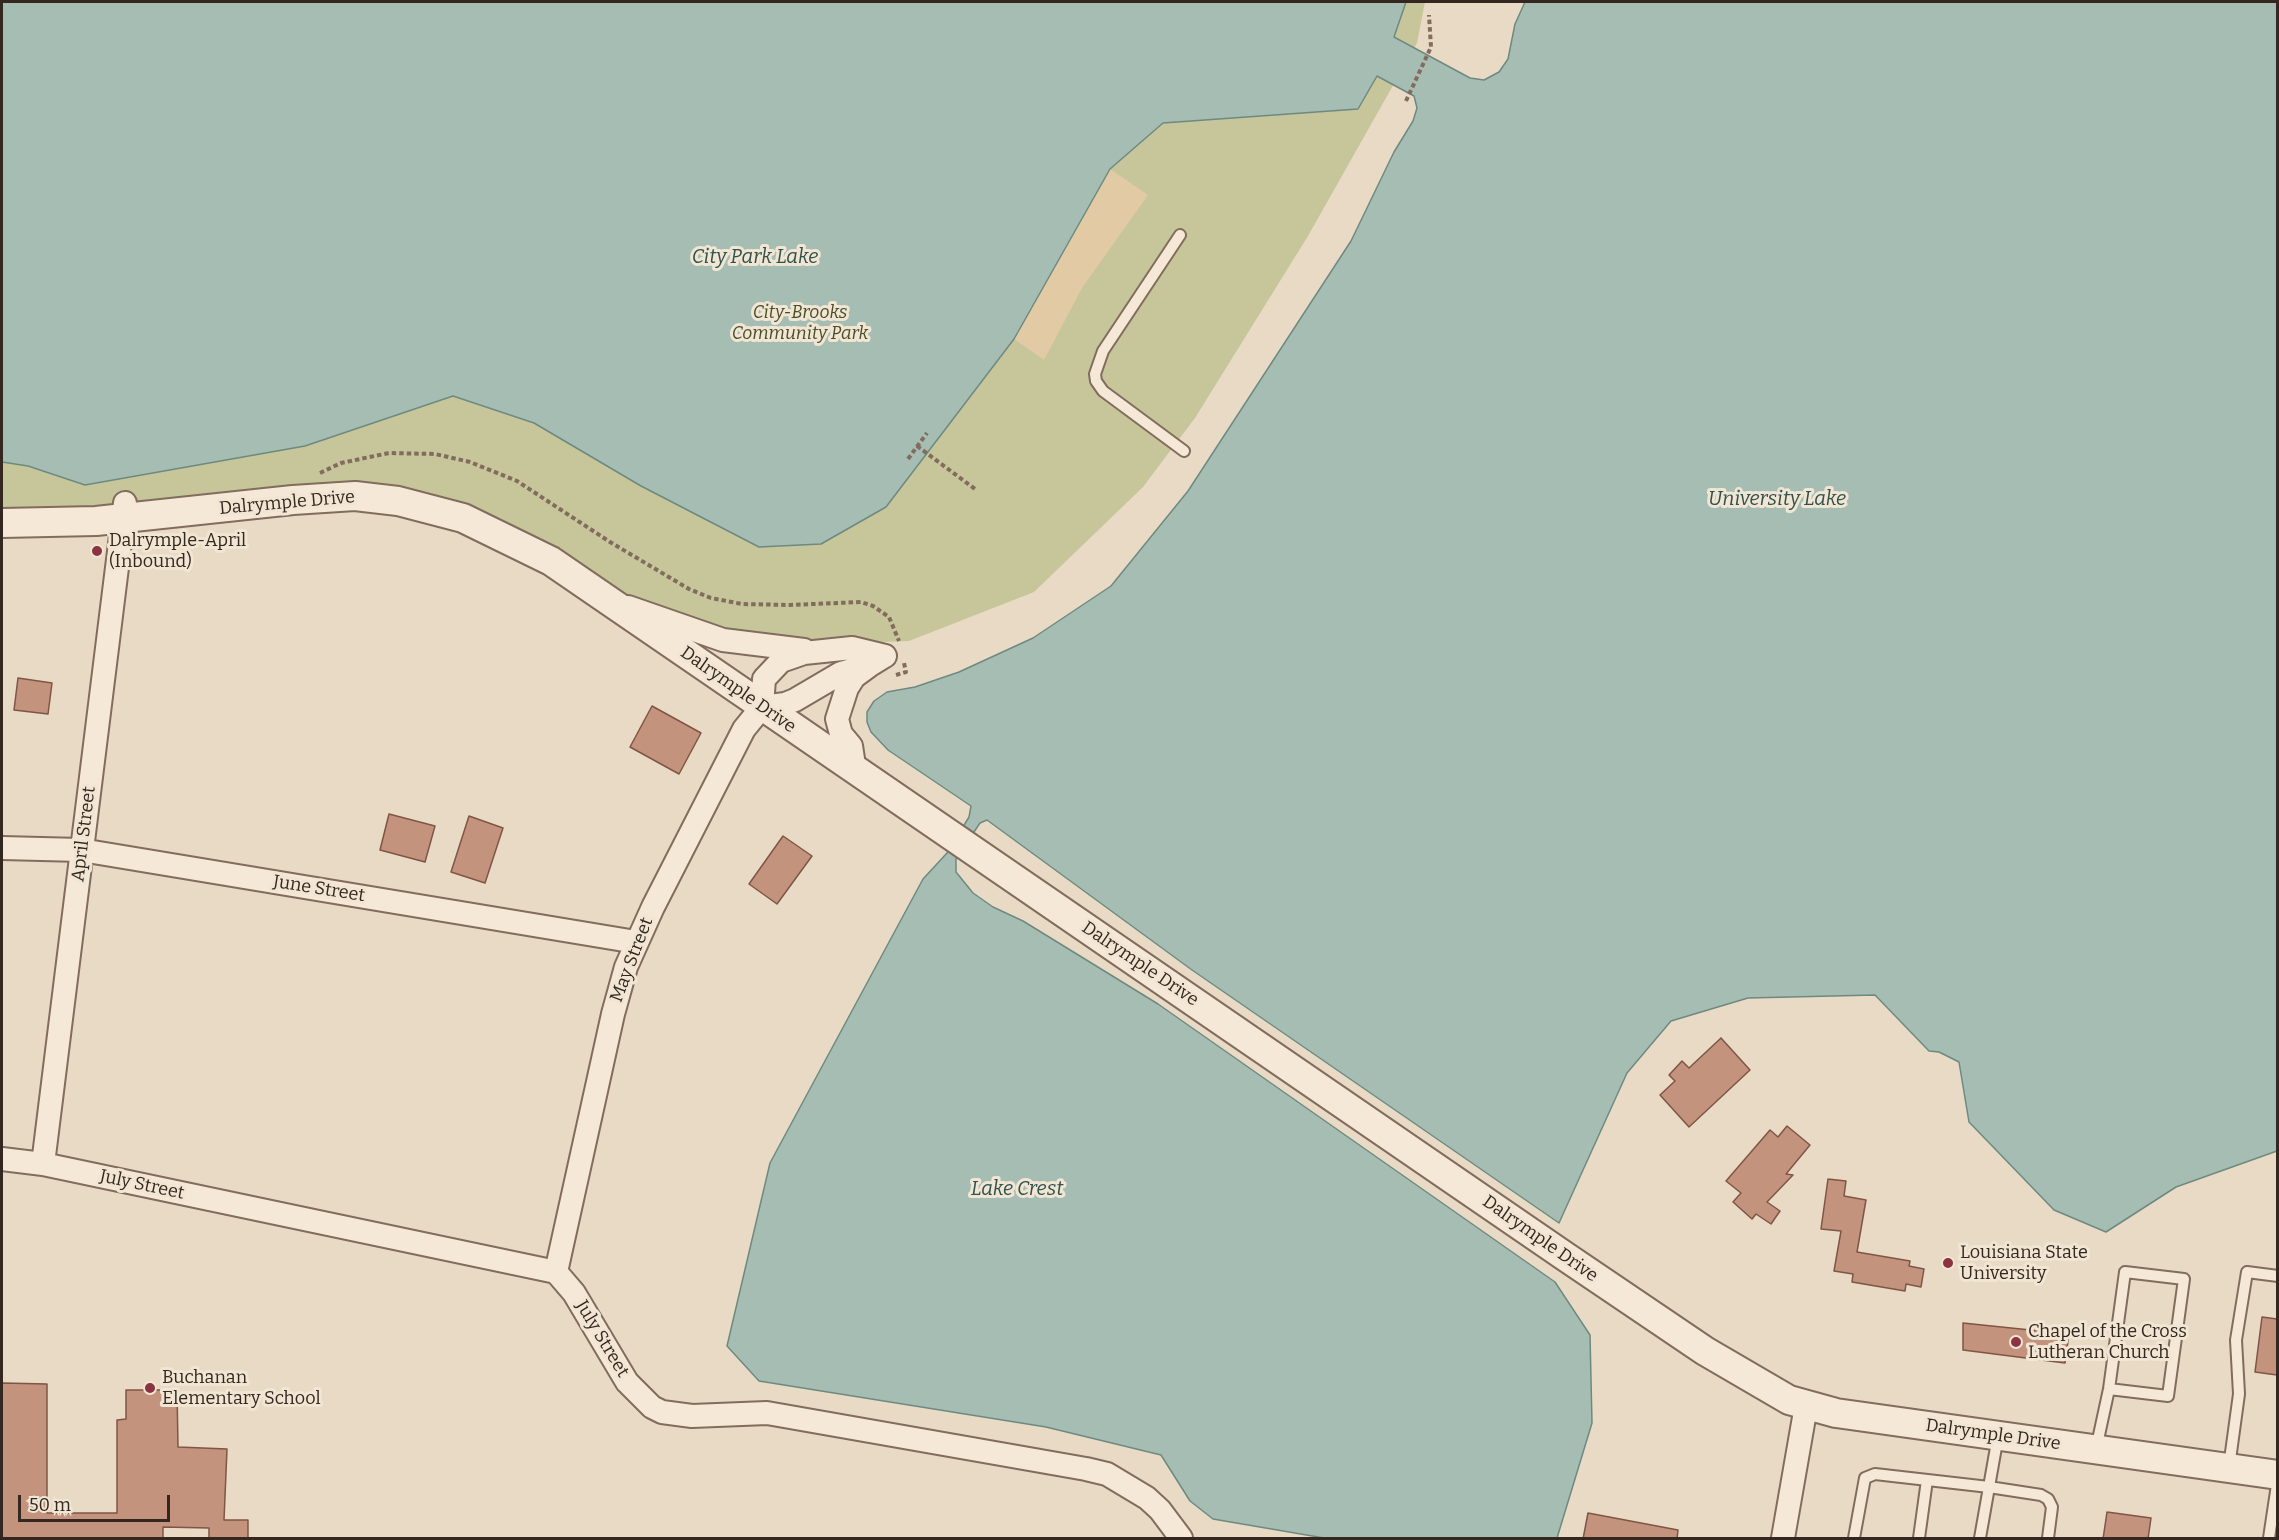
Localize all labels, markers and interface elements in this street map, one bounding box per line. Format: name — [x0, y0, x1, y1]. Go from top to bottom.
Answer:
water label: City Park Lake — [692, 245, 818, 269]
park label: City-Brooks Community Park — [732, 302, 868, 344]
street label: Dalrymple Drive — [218, 486, 356, 520]
water label: University Lake — [1708, 487, 1846, 511]
place label: Dalrymple-April (Inbound) — [109, 530, 246, 572]
marker: Dalrymple-April (Inbound) — [90, 544, 104, 558]
street label: Dalrymple Drive — [676, 642, 800, 738]
street label: April Street — [67, 785, 101, 883]
street label: June Street — [272, 871, 366, 907]
street label: May Street — [606, 915, 658, 1005]
street label: Dalrymple Drive — [1078, 917, 1202, 1011]
street label: July Street — [98, 1166, 186, 1204]
water label: Lake Crest — [971, 1177, 1063, 1201]
street label: Dalrymple Drive — [1478, 1191, 1602, 1287]
place label: Louisiana State University — [1960, 1242, 2088, 1284]
marker: Louisiana State University — [1941, 1256, 1955, 1270]
street label: July Street — [571, 1297, 633, 1381]
place label: Chapel of the Cross Lutheran Church — [2028, 1321, 2187, 1364]
marker: Chapel of the Cross Lutheran Church — [2009, 1335, 2023, 1349]
place label: Buchanan Elementary School — [162, 1367, 321, 1410]
marker: Buchanan Elementary School — [143, 1381, 157, 1395]
street label: Dalrymple Drive — [1924, 1415, 2062, 1455]
scale bar — [21, 1483, 172, 1521]
text: 50 m — [29, 1494, 71, 1516]

